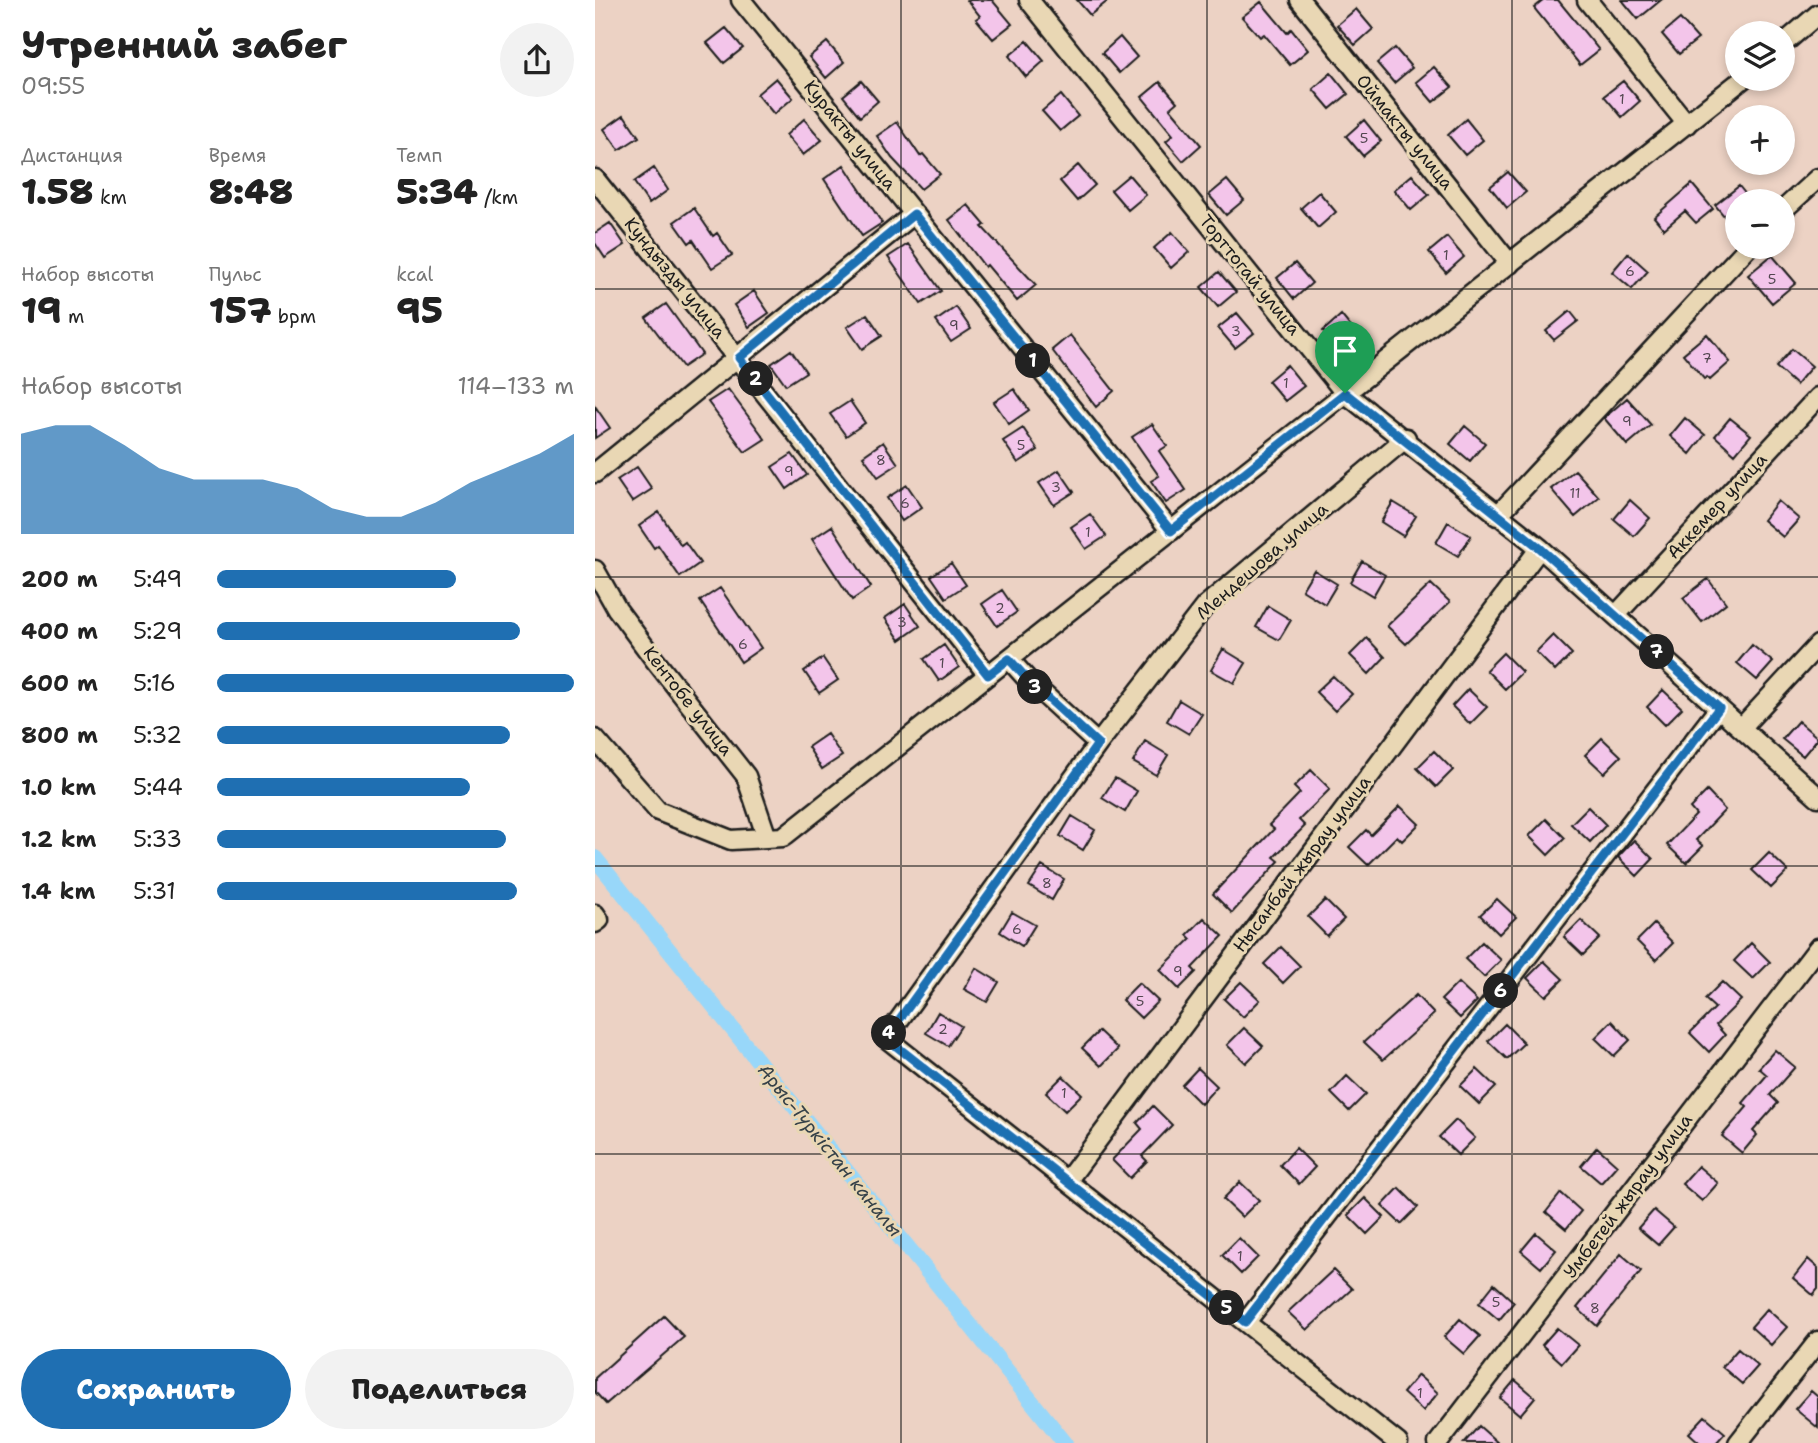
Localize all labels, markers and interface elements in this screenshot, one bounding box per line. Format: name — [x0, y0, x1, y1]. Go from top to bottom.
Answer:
text: Утренний забег — [21, 19, 347, 70]
map controls — [1725, 21, 1795, 259]
button: layers — [1725, 21, 1795, 91]
button: share — [500, 23, 574, 97]
street label: Оймакты улица — [1351, 69, 1459, 195]
text: 09:55 — [21, 71, 85, 101]
street label: Куракты улица — [798, 75, 902, 195]
house number: 1 — [1619, 90, 1625, 108]
button: + — [1725, 105, 1795, 175]
house number: 5 — [1360, 129, 1368, 147]
text: Дистанция — [21, 143, 123, 168]
text: Время — [209, 143, 267, 168]
text: Темп — [396, 143, 442, 168]
text: 1.58 — [21, 168, 93, 215]
text: 8:48 — [209, 168, 293, 215]
text: 5:34 — [396, 168, 478, 215]
text: km — [93, 185, 127, 210]
text: /km — [478, 185, 518, 210]
button: − — [1725, 189, 1795, 259]
street label: Торттогай улица — [1194, 210, 1306, 340]
street label: Кундызды улица — [619, 212, 731, 344]
house number: 1 — [1443, 246, 1449, 264]
text: Набор высоты — [21, 262, 154, 287]
text: Пульс — [209, 262, 262, 287]
text: kcal — [396, 262, 433, 287]
house number: 6 — [1625, 262, 1635, 280]
house number: 5 — [1768, 270, 1776, 288]
text: 19 — [21, 287, 62, 334]
text: 157 — [209, 287, 271, 334]
text: 95 — [396, 287, 443, 334]
text: m — [62, 304, 84, 329]
text: bpm — [271, 304, 316, 329]
house number: 9 — [949, 316, 959, 334]
pin — [1315, 321, 1375, 393]
house number: 3 — [1231, 322, 1241, 340]
icon: arrive — [1326, 332, 1364, 370]
pin: 1 — [1015, 344, 1051, 378]
text: 1 — [1028, 348, 1037, 373]
house number: 7 — [1702, 349, 1712, 367]
pin: 2 — [739, 362, 773, 396]
text: 2 — [749, 366, 762, 391]
text: Набор высоты — [21, 371, 182, 401]
text: 114–133 m — [457, 371, 574, 401]
house number: 1 — [1283, 374, 1289, 392]
house number: 9 — [1622, 412, 1632, 430]
house number: 5 — [1017, 436, 1025, 454]
street label: Аккемер улица — [1662, 448, 1772, 564]
house number: 8 — [876, 451, 886, 469]
house number: 9 — [784, 462, 794, 480]
house number: 3 — [1051, 478, 1061, 496]
house number: 11 — [1569, 484, 1581, 502]
house number: 6 — [900, 494, 910, 512]
street label: Мендешова улица — [1191, 497, 1333, 625]
house number: 1 — [1085, 523, 1091, 541]
text: 200 m — [21, 564, 98, 594]
text: 5:49 — [133, 564, 182, 594]
house number: 2 — [995, 599, 1005, 617]
house number: 3 — [897, 613, 907, 631]
text: 400 m — [21, 616, 98, 646]
text: 5:29 — [133, 616, 182, 646]
pin: 7 — [1639, 634, 1675, 670]
house number: 6 — [738, 635, 748, 653]
text: 7 — [1650, 639, 1663, 664]
street label: Кентобе улица — [638, 641, 738, 761]
house number: 1 — [939, 654, 945, 672]
text: 600 m — [21, 668, 98, 698]
text: 5:16 — [133, 668, 176, 698]
pin: 3 — [1017, 670, 1053, 704]
text: 3 — [1028, 674, 1041, 699]
text: 800 m — [21, 720, 98, 750]
text: 5:32 — [133, 720, 182, 750]
street label: Нысанбай жырау улица — [1228, 771, 1376, 957]
text: 1.0 km — [21, 772, 96, 802]
text: 5:44 — [133, 772, 183, 802]
text: 1.2 km — [21, 824, 97, 854]
text: 5:33 — [133, 824, 182, 854]
house number: 8 — [1042, 874, 1052, 892]
text: 1.4 km — [21, 876, 95, 906]
text: 5:31 — [133, 876, 176, 906]
house number: 6 — [1012, 920, 1022, 938]
house number: 9 — [1173, 962, 1183, 980]
pin: 6 — [1483, 974, 1518, 1009]
text: 6 — [1494, 978, 1507, 1003]
house number: 5 — [1136, 992, 1144, 1010]
pin: 4 — [871, 1016, 907, 1050]
text: 4 — [882, 1020, 895, 1045]
house number: 2 — [938, 1020, 948, 1038]
water label: Арыс-Түркістан каналы — [752, 1058, 908, 1242]
house number: 1 — [1061, 1084, 1067, 1102]
street label: Умбетей жырау улица — [1558, 1109, 1698, 1283]
house number: 1 — [1237, 1247, 1243, 1265]
pin: 5 — [1209, 1290, 1245, 1326]
house number: 5 — [1492, 1293, 1500, 1311]
text: 5 — [1221, 1295, 1232, 1320]
house number: 8 — [1590, 1299, 1600, 1317]
button: Сохранить — [21, 1349, 291, 1429]
button: Поделиться — [305, 1349, 574, 1429]
house number: 1 — [1417, 1384, 1423, 1402]

